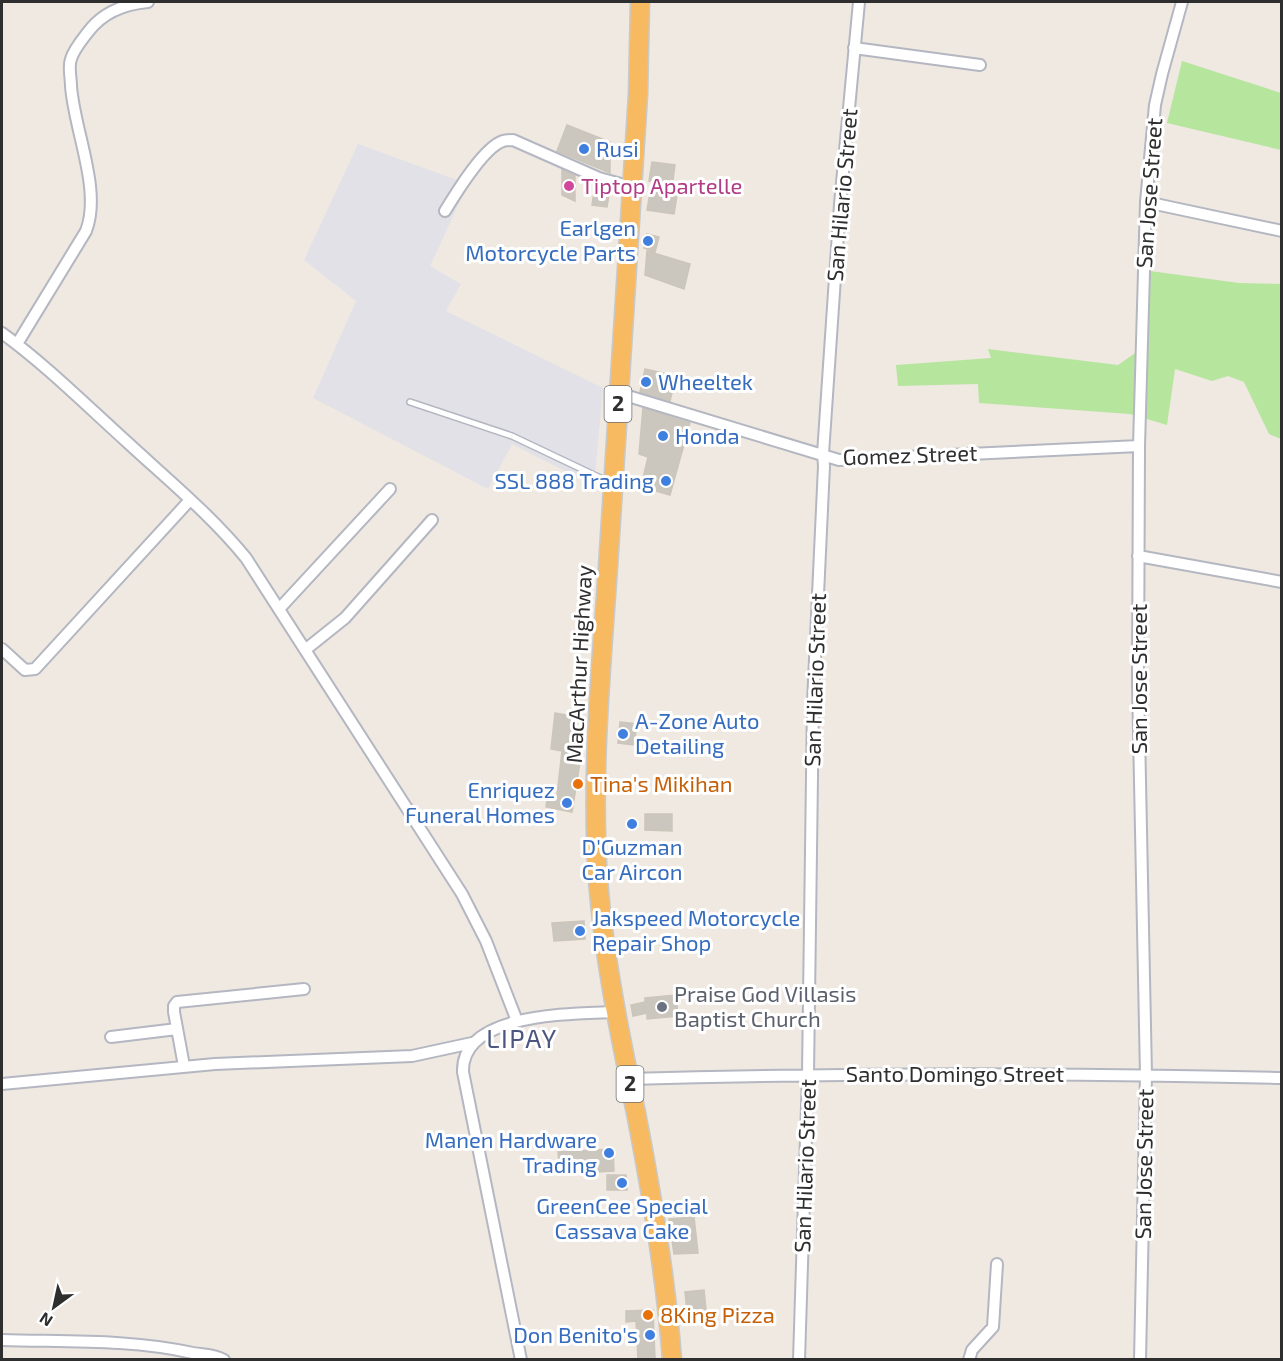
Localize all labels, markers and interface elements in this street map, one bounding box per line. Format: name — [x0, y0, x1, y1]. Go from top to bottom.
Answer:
street label: San Hilario Street — [820, 107, 862, 283]
street label: San Jose Street — [1130, 117, 1166, 269]
place label: Rusi — [596, 135, 639, 161]
marker: Rusi — [577, 142, 591, 156]
place label: Tiptop Apartelle — [581, 172, 742, 198]
marker: Tiptop Apartelle — [562, 179, 576, 193]
place label: Earlgen Motorcycle Parts — [465, 214, 636, 265]
marker: Earlgen Motorcycle Parts — [641, 234, 655, 248]
place label: Wheeltek — [658, 368, 753, 394]
marker: Wheeltek — [639, 375, 653, 389]
road number: 2 — [604, 386, 632, 422]
place label: Honda — [675, 422, 740, 448]
marker: Honda — [656, 429, 670, 443]
street label: Gomez Street — [842, 439, 978, 469]
place label: SSL 888 Trading — [494, 467, 654, 493]
marker: SSL 888 Trading — [659, 474, 673, 488]
street label: MacArthur Highway — [560, 564, 596, 764]
street label: San Hilario Street — [798, 593, 830, 767]
street label: San Jose Street — [1125, 604, 1151, 754]
place label: A-Zone Auto Detailing — [635, 707, 760, 758]
marker: A-Zone Auto Detailing — [616, 727, 630, 741]
place label: Tina's Mikihan — [590, 770, 733, 796]
place label: Enriquez Funeral Homes — [405, 776, 555, 827]
marker: Tina's Mikihan — [571, 777, 585, 791]
marker: Enriquez Funeral Homes — [560, 796, 574, 810]
marker: D'Guzman Car Aircon — [625, 817, 639, 831]
place label: D'Guzman Car Aircon — [582, 833, 682, 884]
place label: Jakspeed Motorcycle Repair Shop — [592, 904, 800, 955]
marker: Jakspeed Motorcycle Repair Shop — [573, 924, 587, 938]
place label: Praise God Villasis Baptist Church — [674, 980, 856, 1031]
marker: Praise God Villasis Baptist Church — [655, 1000, 669, 1014]
district label: LIPAY — [486, 1022, 558, 1053]
street label: Santo Domingo Street — [846, 1060, 1064, 1086]
road number: 2 — [616, 1066, 644, 1102]
street label: San Hilario Street — [788, 1079, 820, 1253]
street label: San Jose Street — [1129, 1088, 1157, 1240]
place label: Manen Hardware Trading — [425, 1126, 597, 1177]
marker: Manen Hardware Trading — [602, 1146, 616, 1160]
marker: GreenCee Special Cassava Cake — [615, 1176, 629, 1190]
place label: GreenCee Special Cassava Cake — [536, 1192, 708, 1243]
north arrow — [24, 1277, 84, 1337]
place label: 8King Pizza — [660, 1301, 775, 1327]
marker: 8King Pizza — [641, 1308, 655, 1322]
text: N — [36, 1309, 56, 1331]
place label: Don Benito's — [513, 1321, 638, 1347]
marker: Don Benito's — [643, 1328, 657, 1342]

